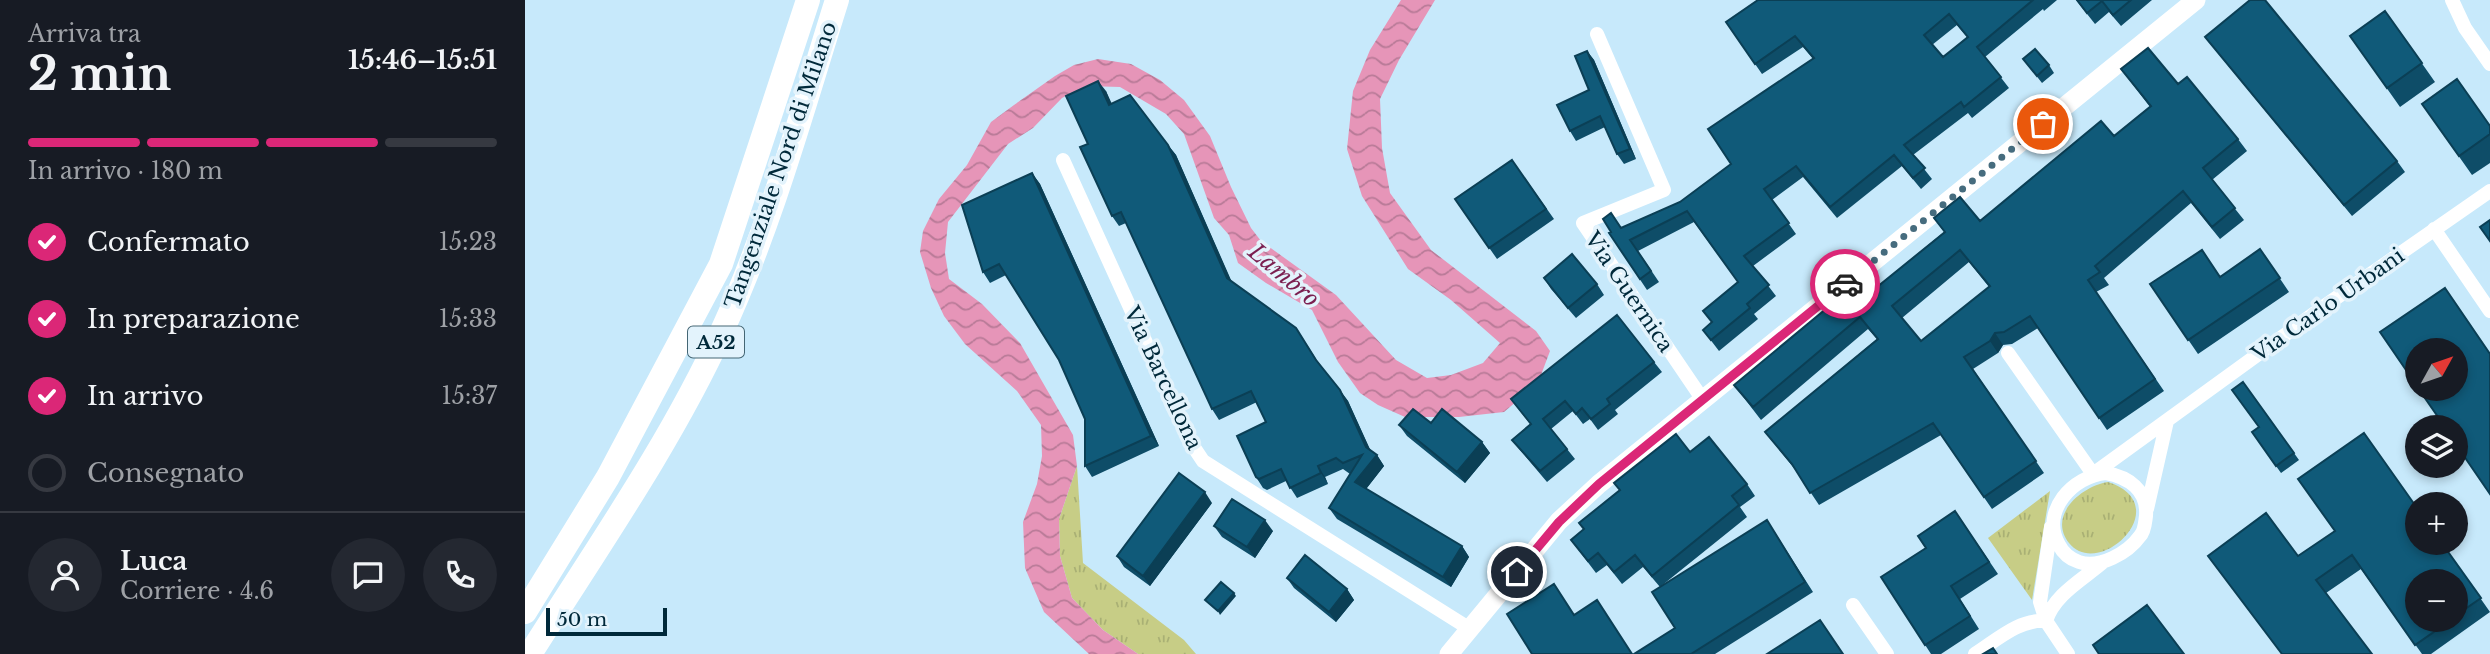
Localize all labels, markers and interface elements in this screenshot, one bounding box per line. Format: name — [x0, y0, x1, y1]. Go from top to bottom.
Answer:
street label: Tangenziale Nord di Milano — [720, 18, 842, 312]
text: Arriva tra — [28, 20, 141, 48]
text: 15:46–15:51 — [348, 44, 497, 76]
text: 2 min — [28, 45, 171, 102]
pin — [2013, 94, 2073, 154]
icon: bag — [2024, 105, 2062, 143]
text: In arrivo · 180 m — [28, 157, 223, 185]
icon: check — [28, 223, 66, 261]
text: Confermato — [87, 226, 250, 258]
street label: Via Guernica — [1579, 226, 1679, 358]
text: 15:23 — [439, 228, 497, 256]
water label: Lambro — [1242, 237, 1325, 313]
street label: Via Carlo Urbani — [2246, 243, 2409, 368]
courier — [1810, 249, 1880, 319]
icon: car — [1826, 265, 1864, 303]
icon: check — [28, 300, 66, 338]
street label: Via Barcellona — [1118, 301, 1208, 454]
text: In preparazione — [87, 303, 300, 335]
text: 15:33 — [439, 305, 497, 333]
road number: A52 — [688, 326, 744, 358]
north arrow — [2405, 338, 2467, 401]
map controls — [2405, 338, 2468, 632]
icon: check — [28, 377, 66, 415]
text: In arrivo — [87, 380, 203, 412]
text: 15:37 — [441, 382, 497, 410]
button: layers — [2405, 415, 2468, 478]
text: Consegnato — [87, 457, 244, 489]
button: + — [2405, 492, 2468, 555]
button: person — [28, 538, 102, 612]
button: chat — [331, 538, 405, 612]
button: phone — [423, 538, 497, 612]
pin — [1487, 542, 1547, 602]
text: Luca — [120, 545, 187, 577]
icon: home — [1498, 553, 1536, 591]
button: − — [2405, 569, 2468, 632]
text: Corriere · 4.6 — [120, 577, 274, 605]
scale bar — [546, 605, 667, 637]
text: 50 m — [557, 608, 607, 631]

